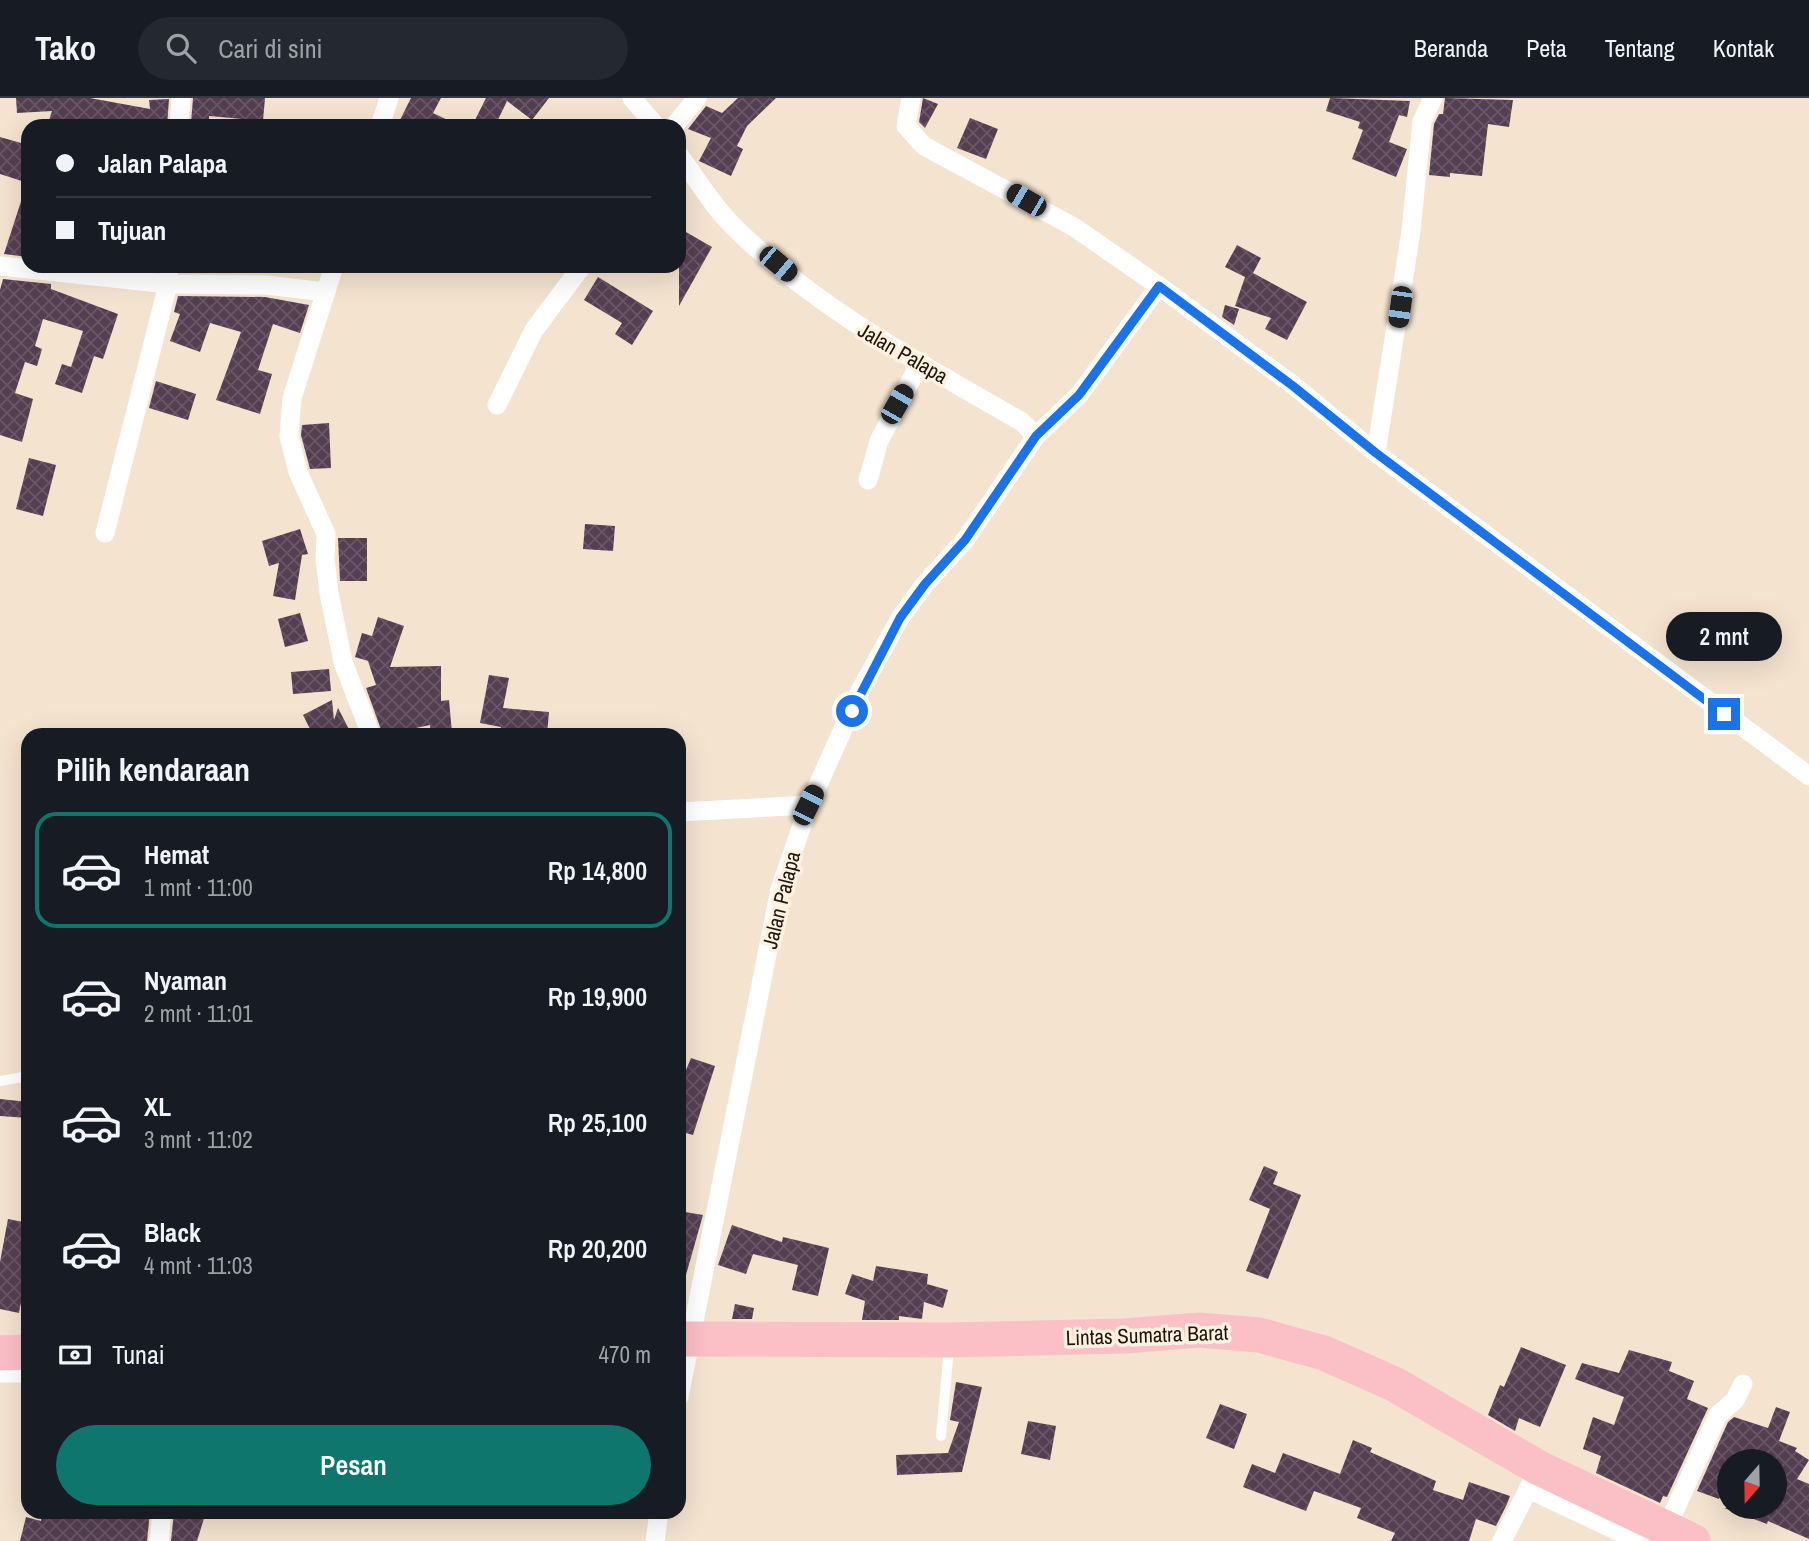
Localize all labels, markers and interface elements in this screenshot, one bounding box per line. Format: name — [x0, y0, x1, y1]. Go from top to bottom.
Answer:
search box — [138, 17, 628, 80]
text: Tako — [35, 26, 96, 70]
icon: search — [162, 29, 200, 67]
text: Cari di sini — [218, 31, 322, 66]
text: Beranda — [1414, 32, 1488, 64]
text: Peta — [1526, 32, 1567, 64]
text: Tentang — [1605, 32, 1675, 64]
text: Kontak — [1713, 32, 1774, 64]
text: Jalan Palapa — [98, 146, 227, 181]
car — [1003, 180, 1050, 220]
text: Tujuan — [98, 213, 166, 248]
car — [756, 242, 801, 286]
car — [1387, 285, 1414, 329]
street label: Jalan Palapa — [853, 316, 954, 391]
car — [878, 381, 917, 427]
callout: 2 mnt — [1666, 612, 1782, 662]
text: 2 mnt — [1699, 621, 1749, 652]
route start — [836, 695, 868, 727]
route end — [1708, 698, 1740, 730]
text: Pilih kendaraan — [56, 748, 250, 791]
car — [790, 782, 827, 828]
text: Hemat — [144, 837, 209, 872]
icon: car — [60, 839, 123, 902]
street label: Jalan Palapa — [755, 848, 807, 952]
text: Rp 14,800 — [548, 853, 647, 888]
text: 1 mnt · 11:00 — [144, 872, 253, 903]
text: Nyaman — [144, 963, 227, 998]
icon: car — [60, 965, 123, 1028]
text: Rp 19,900 — [548, 979, 647, 1014]
text: 2 mnt · 11:01 — [144, 998, 253, 1029]
text: XL — [144, 1089, 171, 1124]
icon: car — [60, 1091, 123, 1154]
text: Rp 25,100 — [548, 1105, 647, 1140]
text: 3 mnt · 11:02 — [144, 1124, 253, 1155]
text: Black — [144, 1215, 201, 1250]
icon: car — [60, 1217, 123, 1280]
text: Rp 20,200 — [548, 1231, 647, 1266]
text: 4 mnt · 11:03 — [144, 1250, 253, 1281]
street label: Lintas Sumatra Barat — [1065, 1318, 1229, 1352]
icon: cash — [56, 1336, 94, 1374]
text: Tunai — [112, 1337, 165, 1372]
text: 470 m — [599, 1339, 651, 1370]
button: Pesan — [56, 1425, 651, 1505]
north arrow — [1717, 1449, 1787, 1519]
map controls — [1717, 1449, 1787, 1519]

